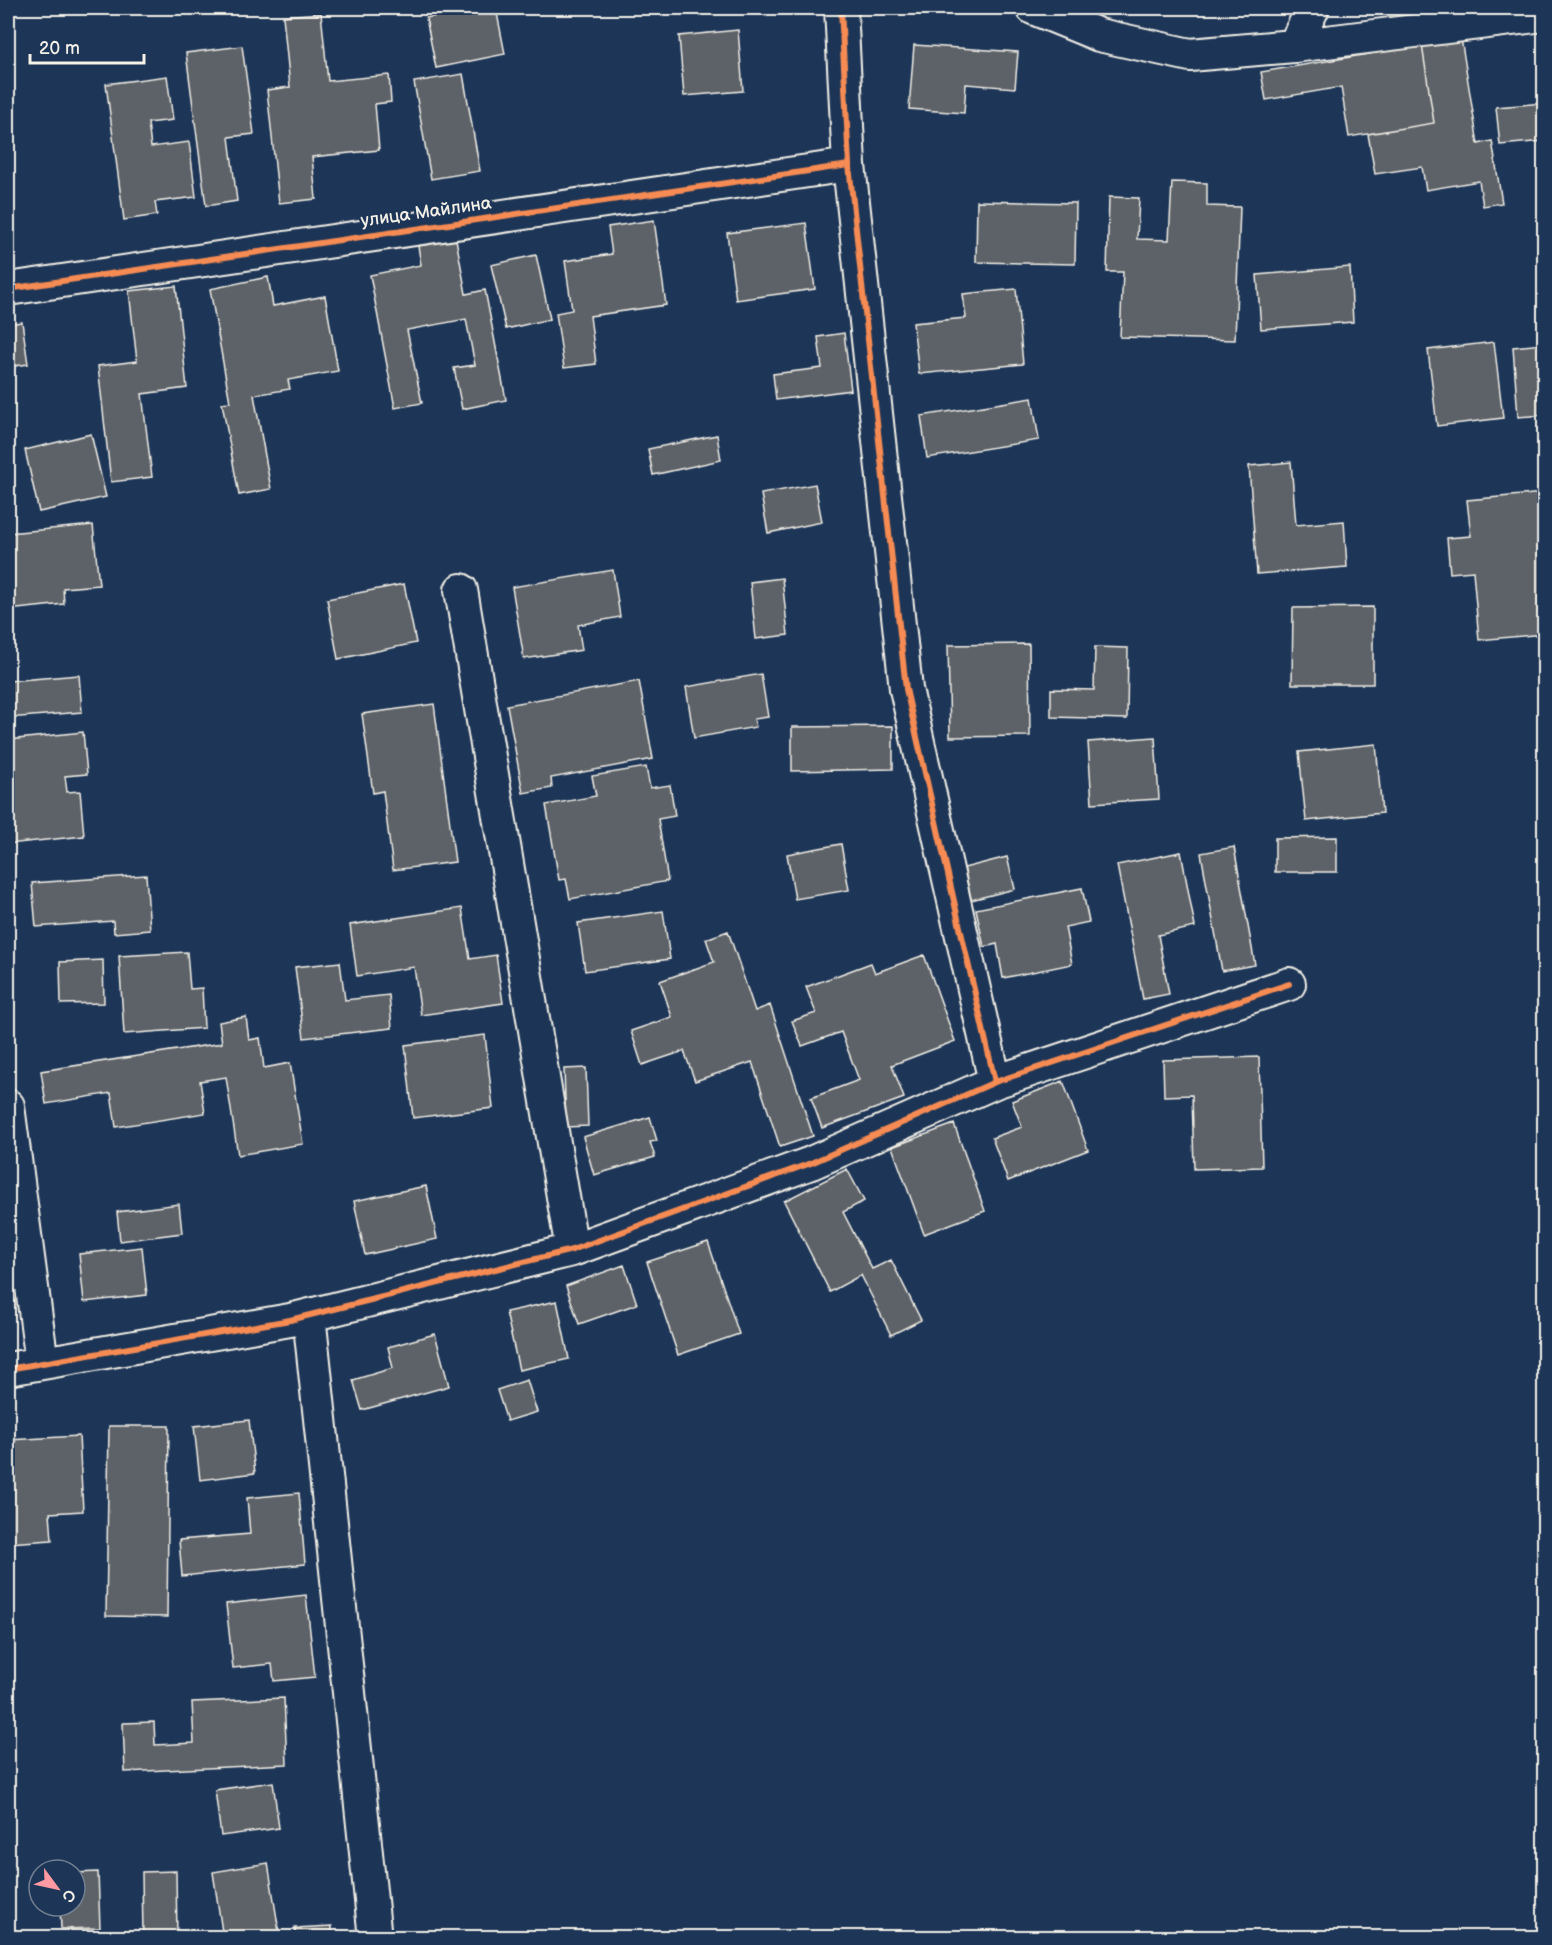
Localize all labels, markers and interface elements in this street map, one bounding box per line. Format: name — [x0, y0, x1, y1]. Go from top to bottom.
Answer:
scale bar — [30, 27, 144, 65]
text: 20 m — [39, 38, 80, 59]
street label: улица Майлина — [359, 192, 493, 232]
north arrow — [27, 1858, 87, 1918]
text: С — [57, 1886, 79, 1905]

